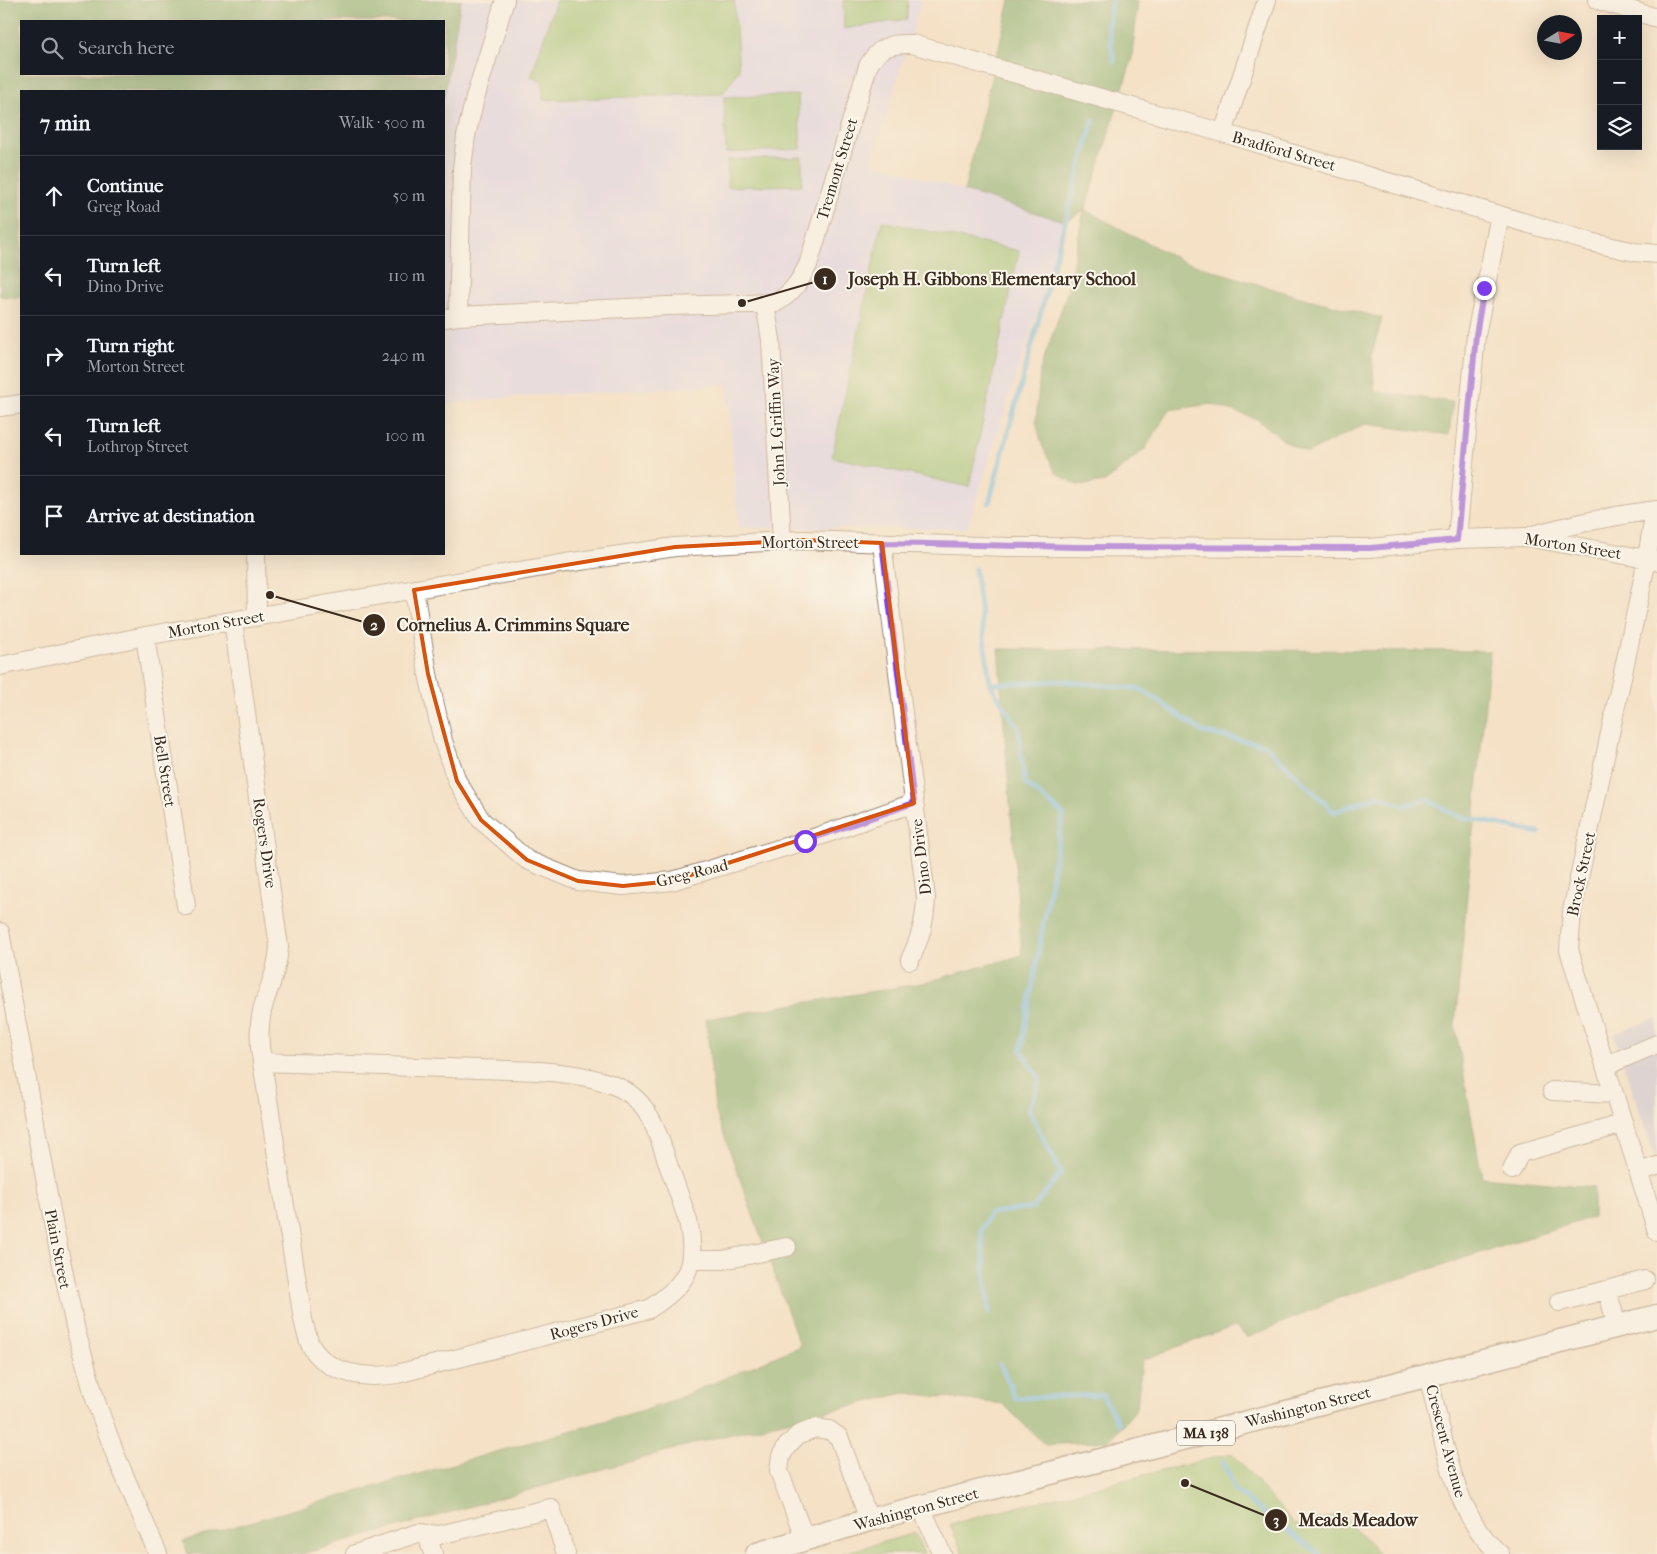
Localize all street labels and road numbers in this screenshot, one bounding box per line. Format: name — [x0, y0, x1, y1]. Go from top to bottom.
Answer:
street label: Tremont Street — [812, 115, 862, 223]
street label: Bradford Street — [1230, 127, 1338, 175]
street label: John L Griffin Way — [763, 357, 789, 489]
street label: Morton Street — [1523, 529, 1623, 563]
street label: Morton Street — [761, 533, 859, 552]
street label: Morton Street — [166, 606, 266, 642]
street label: Bell Street — [150, 734, 180, 809]
street label: Rogers Drive — [249, 797, 281, 890]
street label: Dino Drive — [907, 818, 935, 896]
street label: Brock Street — [1563, 830, 1599, 918]
street label: Greg Road — [654, 855, 730, 891]
street label: Plain Street — [41, 1207, 75, 1291]
street label: Rogers Drive — [547, 1302, 641, 1344]
street label: Washington Street — [1242, 1382, 1373, 1432]
street label: Crescent Avenue — [1422, 1382, 1470, 1500]
road number: MA 138 — [1177, 1420, 1235, 1446]
street label: Washington Street — [851, 1483, 981, 1535]

